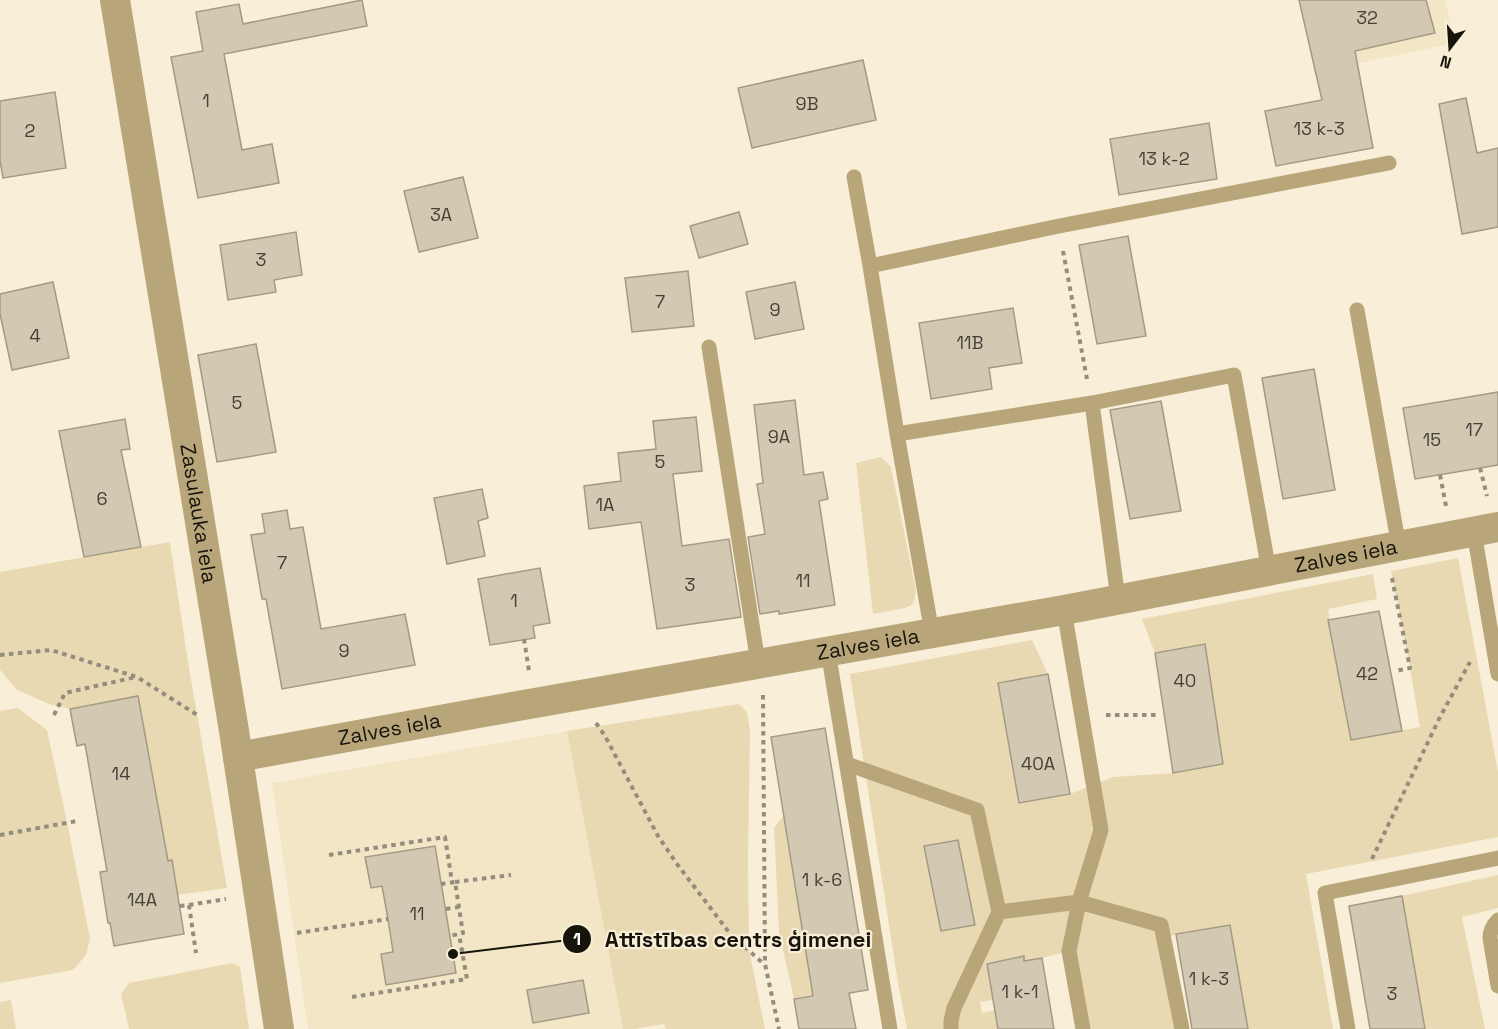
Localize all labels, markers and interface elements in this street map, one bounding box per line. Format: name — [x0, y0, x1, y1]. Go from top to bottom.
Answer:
house number: 32 — [1356, 6, 1378, 29]
north arrow — [1420, 18, 1480, 78]
text: N — [1438, 50, 1454, 73]
house number: 1 — [202, 89, 210, 112]
house number: 9B — [796, 92, 818, 115]
house number: 13 k-3 — [1293, 117, 1345, 140]
house number: 2 — [25, 119, 35, 142]
house number: 13 k-2 — [1138, 147, 1190, 170]
house number: 3A — [430, 203, 452, 226]
house number: 3 — [256, 248, 266, 271]
house number: 7 — [655, 290, 665, 313]
house number: 9 — [769, 298, 781, 321]
house number: 4 — [29, 324, 41, 347]
house number: 11B — [957, 331, 983, 354]
house number: 5 — [232, 391, 242, 414]
house number: 17 — [1465, 418, 1483, 441]
house number: 9A — [768, 425, 790, 448]
house number: 15 — [1423, 428, 1441, 451]
street label: Zasulauka iela — [174, 441, 224, 585]
house number: 5 — [655, 450, 665, 473]
house number: 6 — [96, 487, 108, 510]
house number: 1A — [596, 493, 614, 516]
street label: Zalves iela — [1292, 533, 1399, 579]
house number: 7 — [277, 551, 287, 574]
house number: 11 — [795, 569, 811, 592]
house number: 3 — [685, 573, 695, 596]
house number: 1 — [510, 589, 518, 612]
street label: Zalves iela — [814, 622, 921, 666]
house number: 9 — [338, 639, 350, 662]
house number: 42 — [1356, 662, 1378, 685]
house number: 40 — [1174, 669, 1196, 692]
street label: Zalves iela — [336, 706, 443, 751]
house number: 40A — [1021, 752, 1055, 775]
house number: 14 — [112, 762, 130, 785]
house number: 1 k-6 — [802, 868, 842, 891]
house number: 14A — [127, 888, 157, 911]
house number: 11 — [409, 902, 425, 925]
callout: Attīstības centrs ģimenei — [562, 919, 883, 959]
text: Attīstības centrs ģimenei — [605, 925, 871, 953]
text: 1 — [573, 927, 581, 950]
house number: 1 k-3 — [1189, 967, 1229, 990]
house number: 1 k-1 — [1001, 980, 1039, 1003]
house number: 3 — [1387, 982, 1397, 1005]

